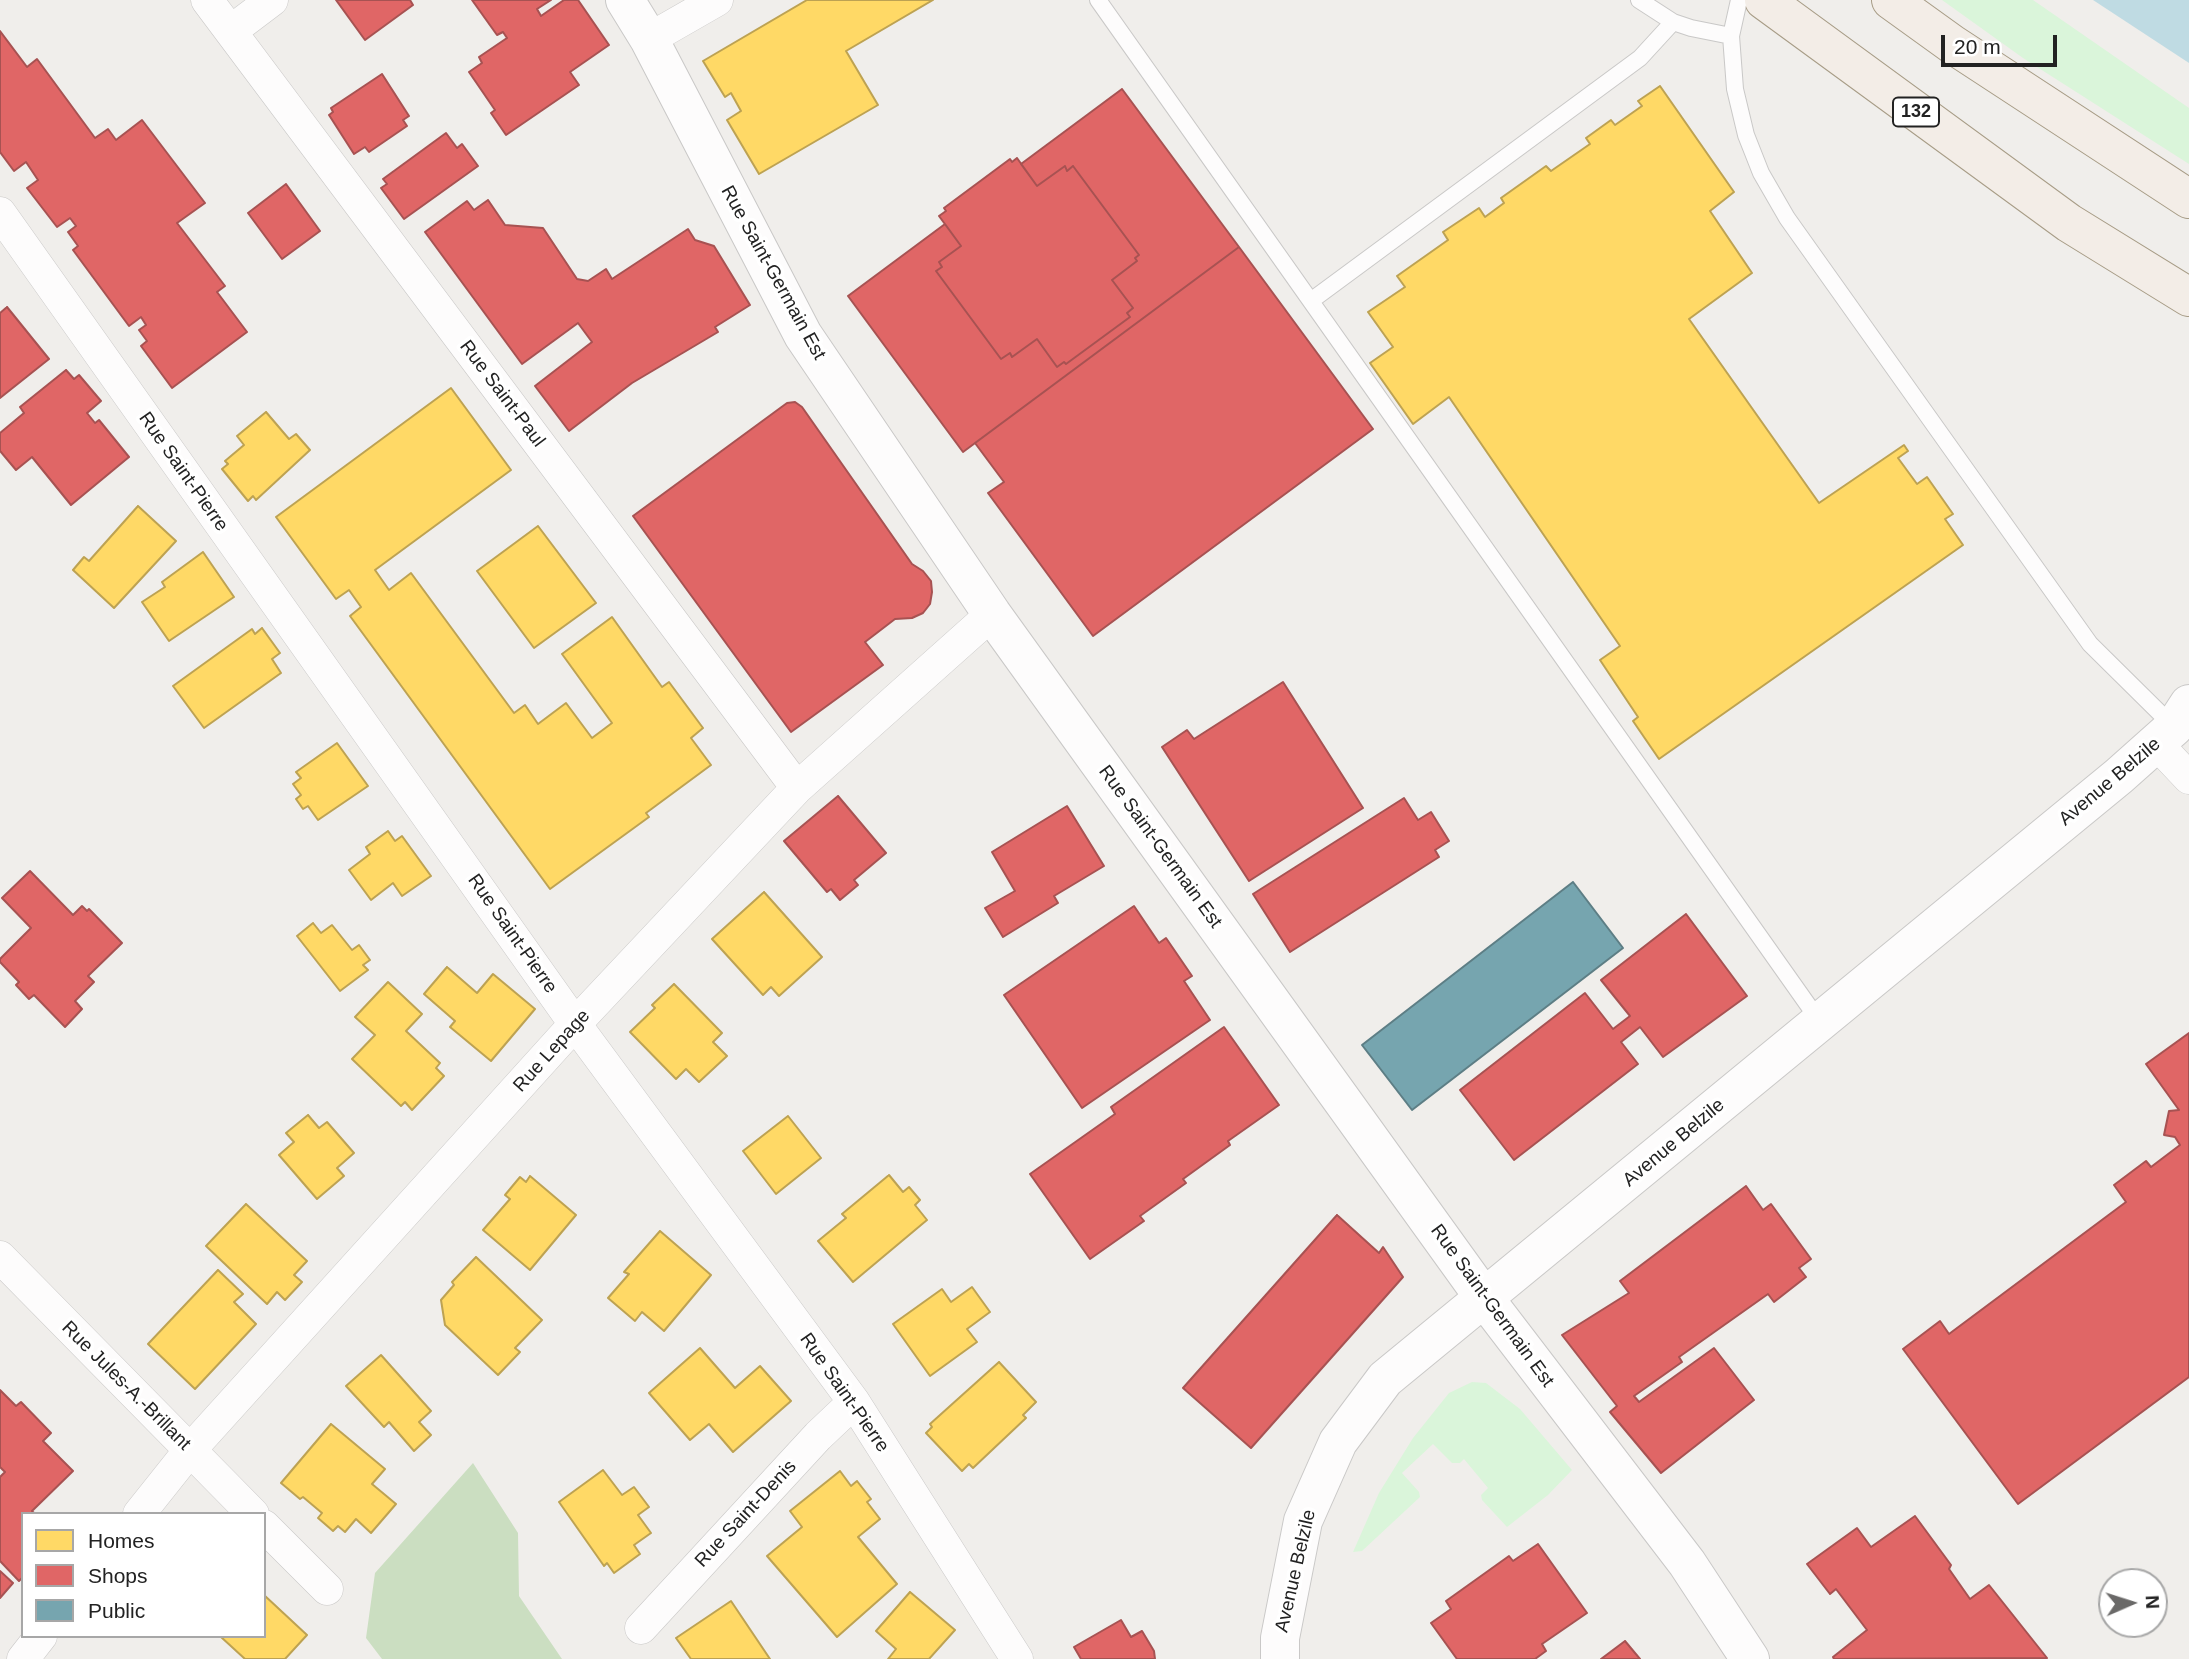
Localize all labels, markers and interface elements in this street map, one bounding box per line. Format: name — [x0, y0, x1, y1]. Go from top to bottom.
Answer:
scale bar — [1944, 21, 2060, 65]
text: 20 m — [1954, 35, 2001, 58]
road number: 132 — [1893, 98, 1939, 127]
street label: Rue Saint-Germain Est — [716, 182, 830, 364]
street label: Rue Saint-Paul — [454, 336, 550, 452]
street label: Rue Saint-Pierre — [133, 408, 233, 536]
street label: Avenue Belzile — [2055, 733, 2165, 831]
street label: Rue Saint-Germain Est — [1093, 761, 1227, 933]
street label: Rue Saint-Pierre — [462, 870, 562, 998]
street label: Rue Lepage — [509, 1005, 595, 1097]
street label: Avenue Belzile — [1619, 1094, 1729, 1192]
street label: Rue Saint-Germain Est — [1425, 1220, 1559, 1392]
street label: Rue Jules-A.-Brillant — [57, 1317, 195, 1455]
street label: Rue Saint-Pierre — [794, 1329, 894, 1457]
street label: Rue Saint-Denis — [690, 1456, 802, 1572]
street label: Avenue Belzile — [1271, 1507, 1321, 1635]
legend — [21, 1512, 266, 1638]
text: Homes — [88, 1529, 155, 1552]
text: Shops — [88, 1564, 148, 1587]
north arrow — [2098, 1568, 2168, 1638]
text: N — [2142, 1595, 2163, 1609]
text: Public — [88, 1599, 145, 1622]

